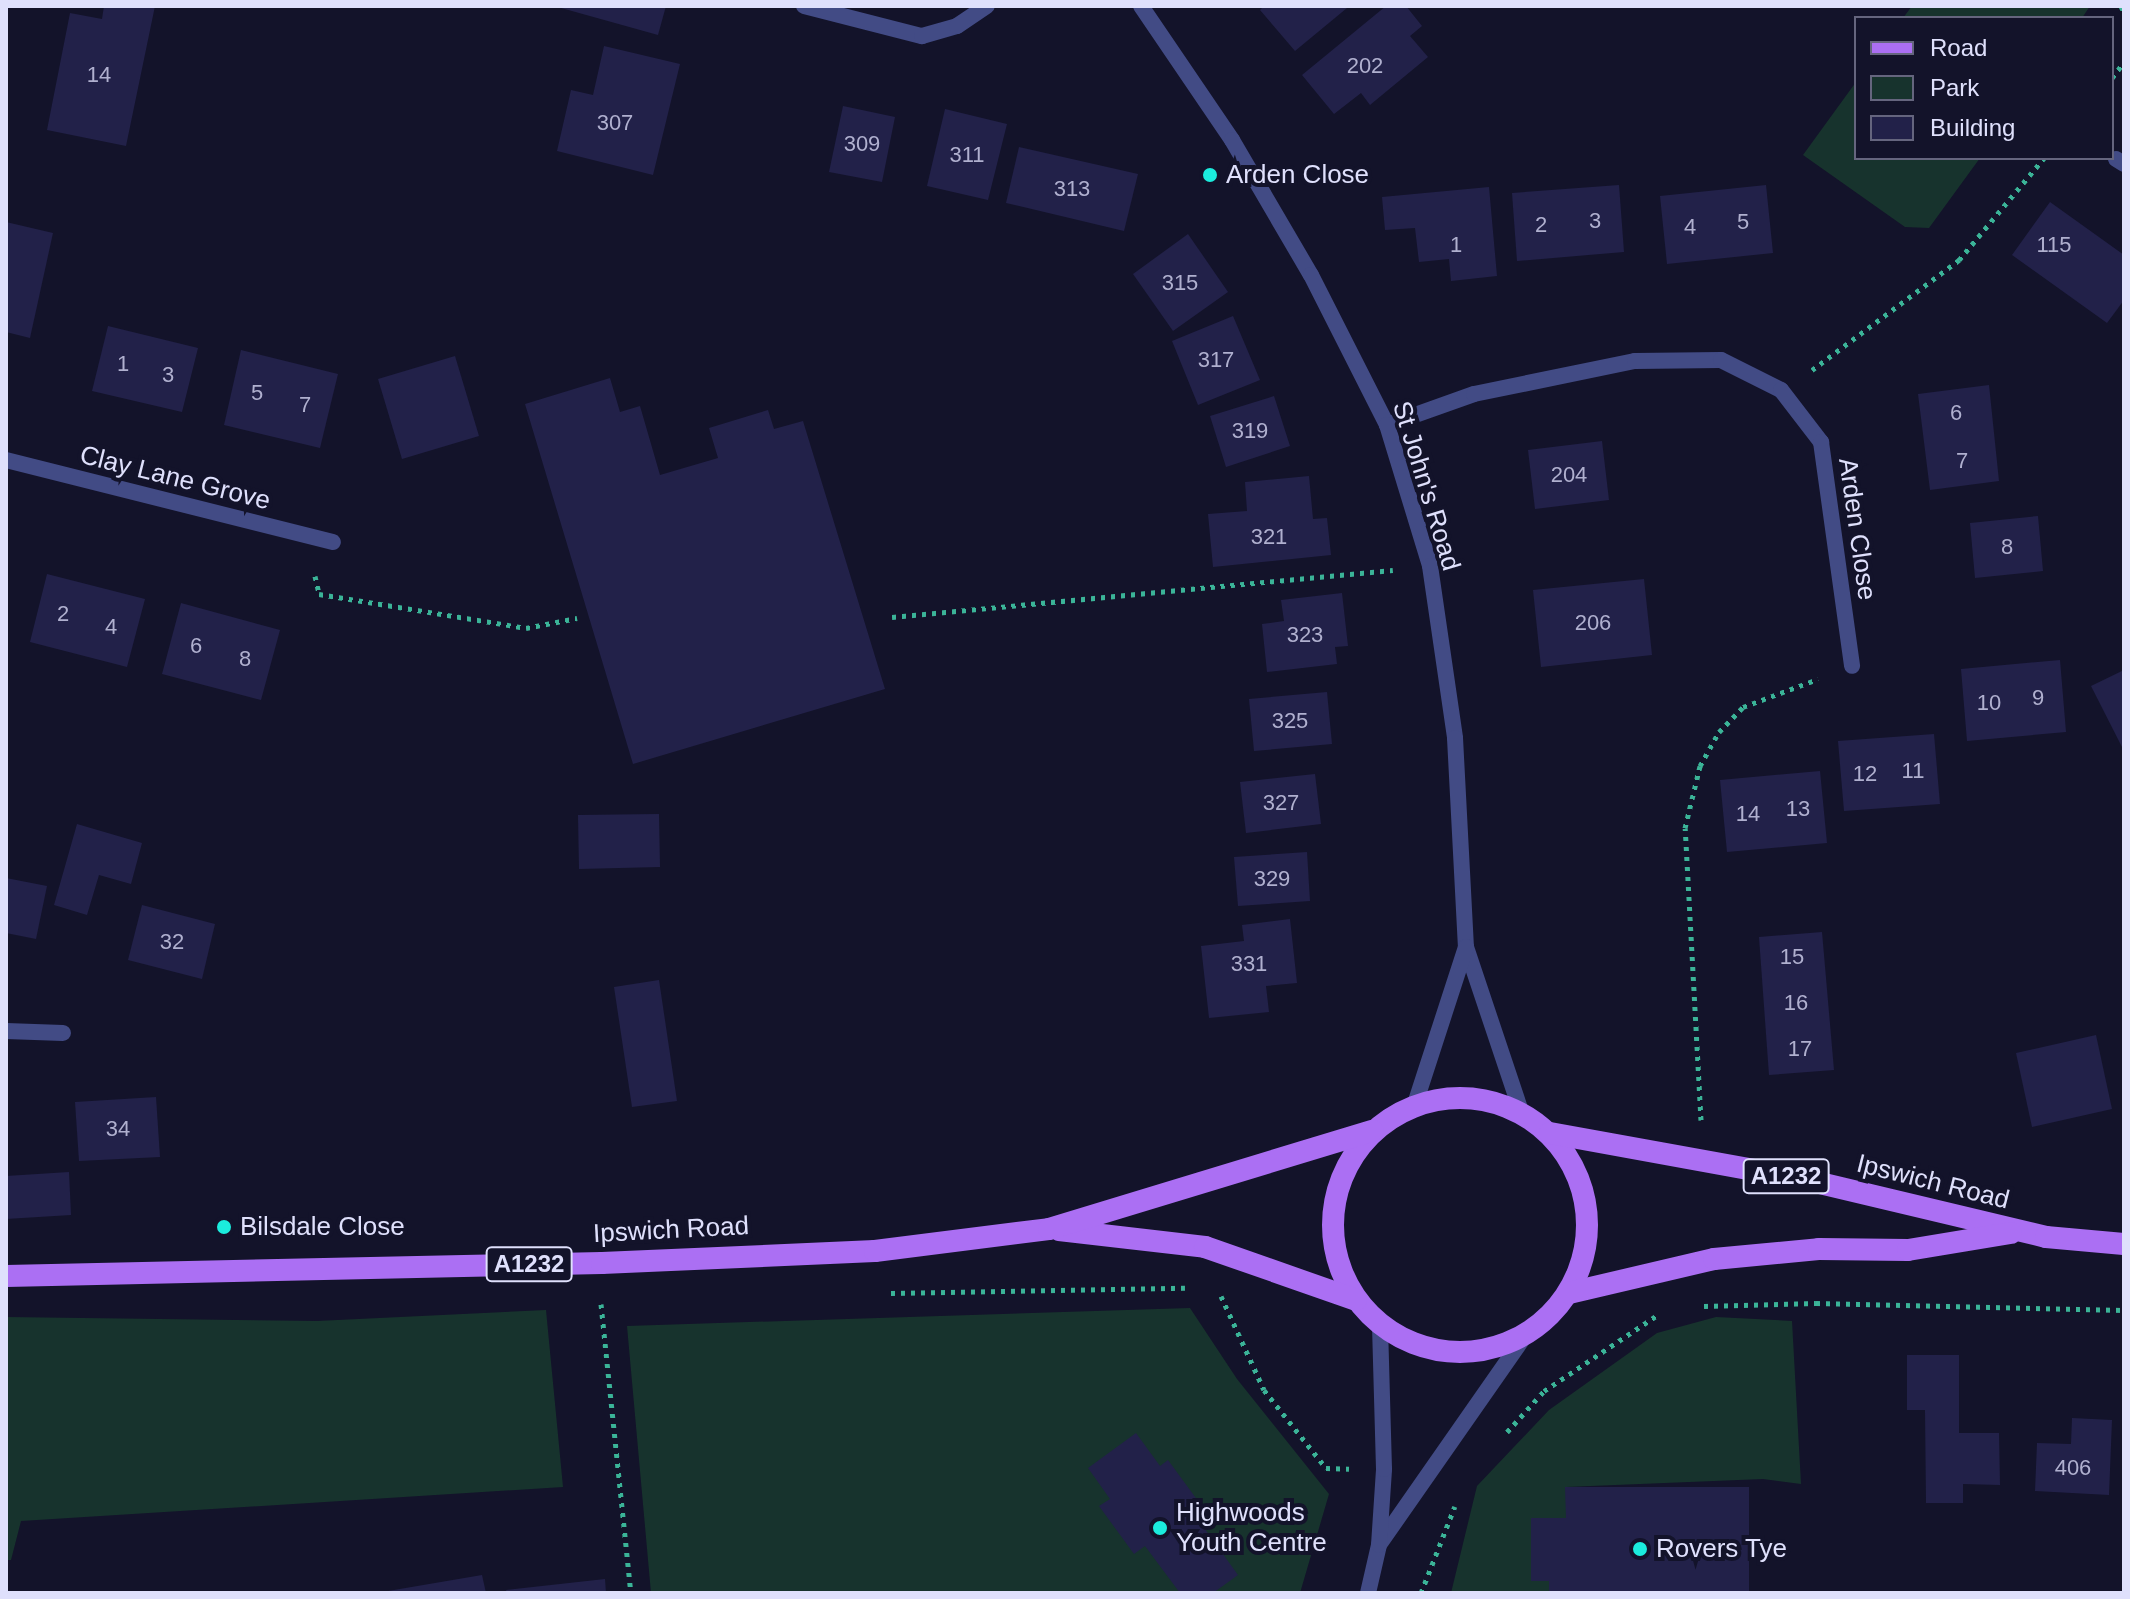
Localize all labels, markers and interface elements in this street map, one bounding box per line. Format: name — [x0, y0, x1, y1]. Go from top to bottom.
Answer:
legend — [1854, 16, 2114, 160]
text: Road — [1930, 34, 1987, 61]
house number: 202 — [1347, 53, 1383, 79]
house number: 14 — [87, 62, 111, 88]
text: Park — [1930, 74, 1979, 101]
house number: 307 — [597, 110, 633, 136]
text: Building — [1930, 114, 2015, 141]
house number: 309 — [844, 131, 880, 157]
house number: 311 — [949, 142, 985, 168]
place label: Arden Close — [1226, 159, 1369, 191]
marker: Arden Close — [1201, 166, 1219, 184]
house number: 313 — [1054, 176, 1090, 202]
house number: 3 — [1589, 208, 1601, 234]
house number: 5 — [1737, 209, 1749, 235]
house number: 2 — [1535, 212, 1547, 238]
house number: 4 — [1684, 214, 1696, 240]
house number: 1 — [1450, 232, 1462, 258]
house number: 115 — [2036, 232, 2072, 258]
house number: 315 — [1162, 270, 1198, 296]
house number: 317 — [1198, 347, 1234, 373]
house number: 1 — [117, 351, 129, 377]
house number: 3 — [162, 362, 174, 388]
house number: 5 — [251, 380, 263, 406]
house number: 7 — [299, 392, 311, 418]
street label: St John's Road — [1385, 398, 1467, 574]
house number: 6 — [1950, 400, 1962, 426]
house number: 319 — [1232, 418, 1268, 444]
street label: Clay Lane Grove — [77, 439, 273, 517]
house number: 7 — [1956, 448, 1968, 474]
street label: Arden Close — [1832, 456, 1882, 602]
house number: 204 — [1551, 462, 1587, 488]
house number: 321 — [1251, 524, 1287, 550]
house number: 8 — [2001, 534, 2013, 560]
house number: 2 — [57, 601, 69, 627]
house number: 206 — [1575, 610, 1611, 636]
house number: 4 — [105, 614, 117, 640]
house number: 323 — [1287, 622, 1323, 648]
house number: 6 — [190, 633, 202, 659]
house number: 8 — [239, 646, 251, 672]
house number: 9 — [2032, 685, 2044, 711]
house number: 10 — [1977, 690, 2001, 716]
house number: 325 — [1272, 708, 1308, 734]
house number: 11 — [1902, 758, 1924, 784]
house number: 12 — [1853, 761, 1877, 787]
house number: 327 — [1263, 790, 1299, 816]
house number: 13 — [1786, 796, 1810, 822]
house number: 14 — [1736, 801, 1760, 827]
house number: 329 — [1254, 866, 1290, 892]
house number: 32 — [160, 929, 184, 955]
house number: 15 — [1780, 944, 1804, 970]
house number: 331 — [1231, 951, 1267, 977]
house number: 16 — [1784, 990, 1808, 1016]
house number: 17 — [1788, 1036, 1812, 1062]
house number: 34 — [106, 1116, 130, 1142]
street label: Ipswich Road — [1854, 1148, 2012, 1216]
road number: A1232 — [1742, 1156, 1830, 1196]
street label: Ipswich Road — [592, 1210, 750, 1250]
place label: Bilsdale Close — [240, 1211, 405, 1243]
marker: Bilsdale Close — [215, 1218, 233, 1236]
road number: A1232 — [485, 1244, 573, 1284]
house number: 406 — [2055, 1455, 2091, 1481]
place label: Highwoods Youth Centre — [1176, 1497, 1327, 1558]
marker: Highwoods Youth Centre — [1151, 1519, 1169, 1537]
place label: Rovers Tye — [1656, 1533, 1787, 1565]
marker: Rovers Tye — [1631, 1540, 1649, 1558]

